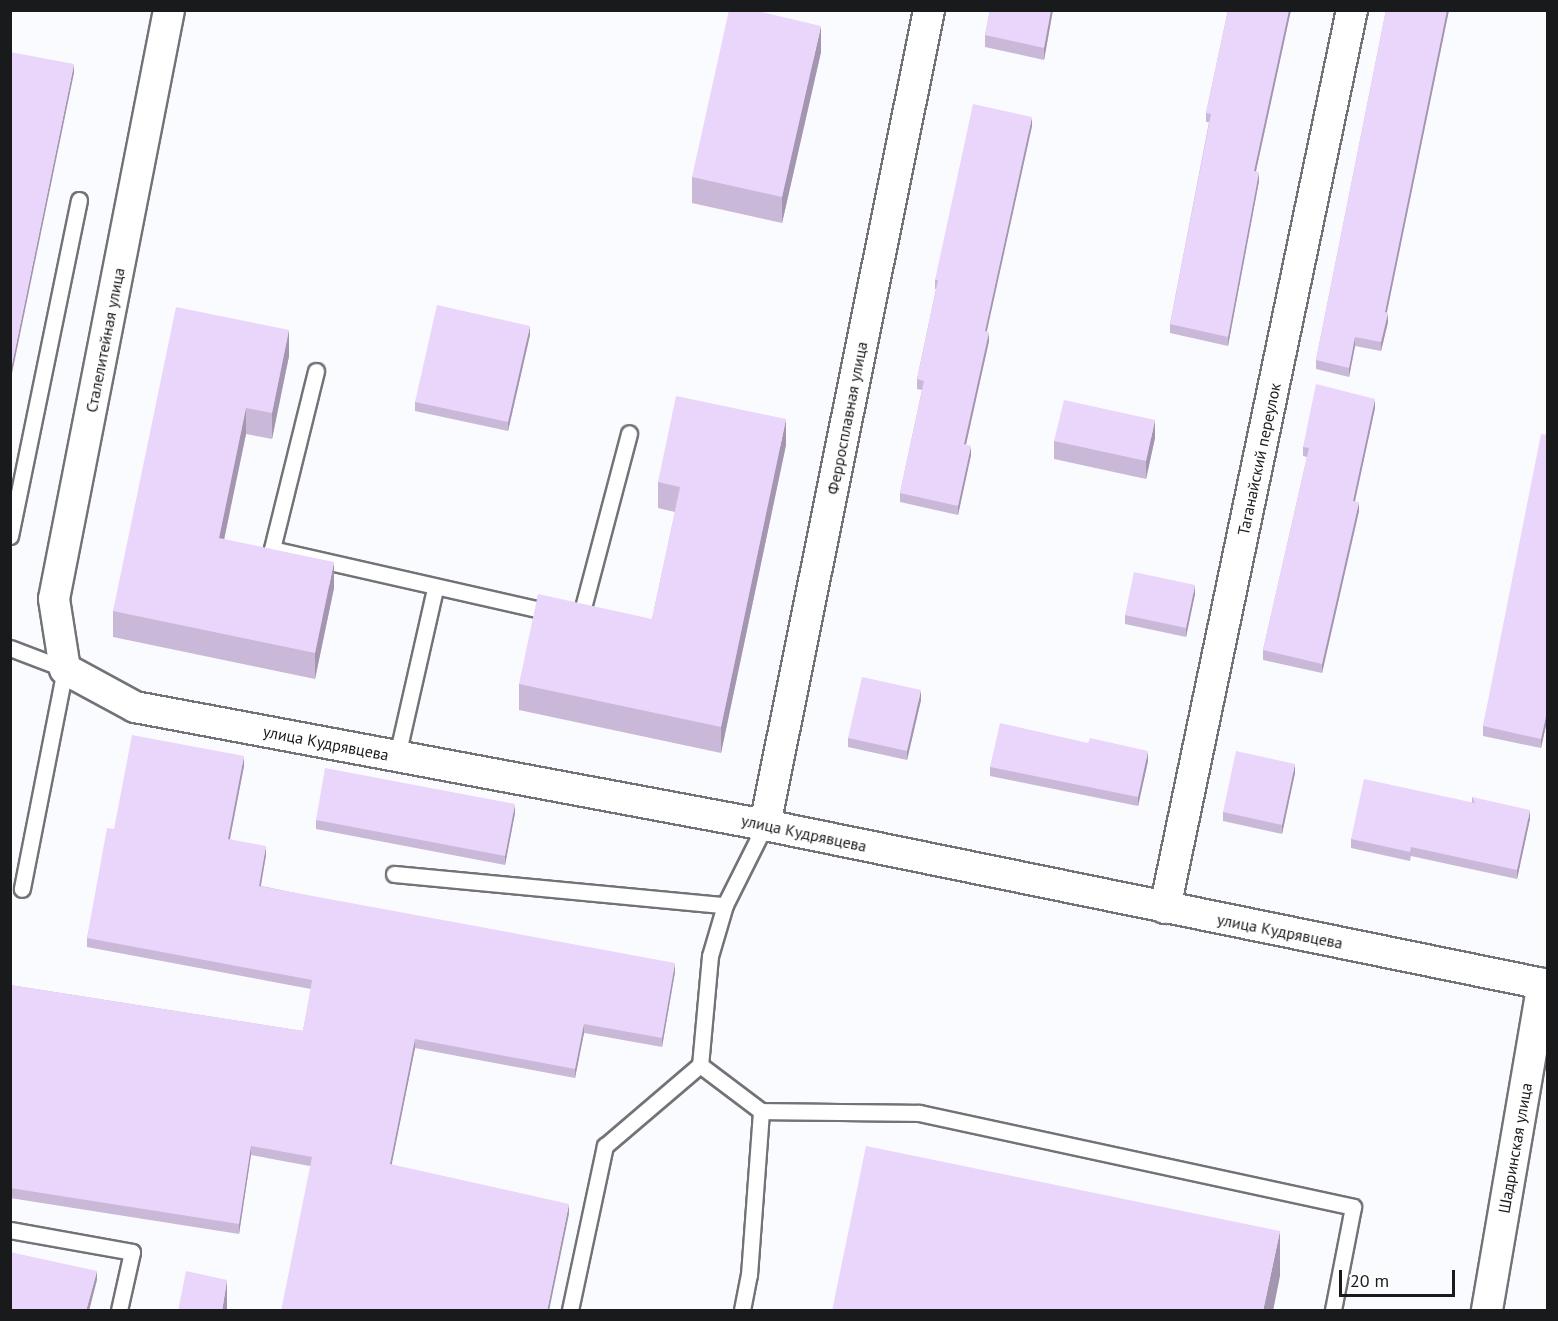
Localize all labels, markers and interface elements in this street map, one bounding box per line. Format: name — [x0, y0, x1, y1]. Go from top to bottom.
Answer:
street label: Сталелитейная улица — [82, 266, 128, 414]
street label: Ферросплавная улица — [823, 340, 871, 496]
street label: Таганайский переулок — [1233, 381, 1285, 537]
street label: улица Кудрявцева — [261, 721, 391, 765]
street label: улица Кудрявцева — [740, 810, 868, 856]
street label: улица Кудрявцева — [1215, 909, 1345, 953]
street label: Шадринская улица — [1494, 1081, 1536, 1215]
scale bar — [1342, 1258, 1458, 1296]
text: 20 m — [1350, 1269, 1389, 1292]

